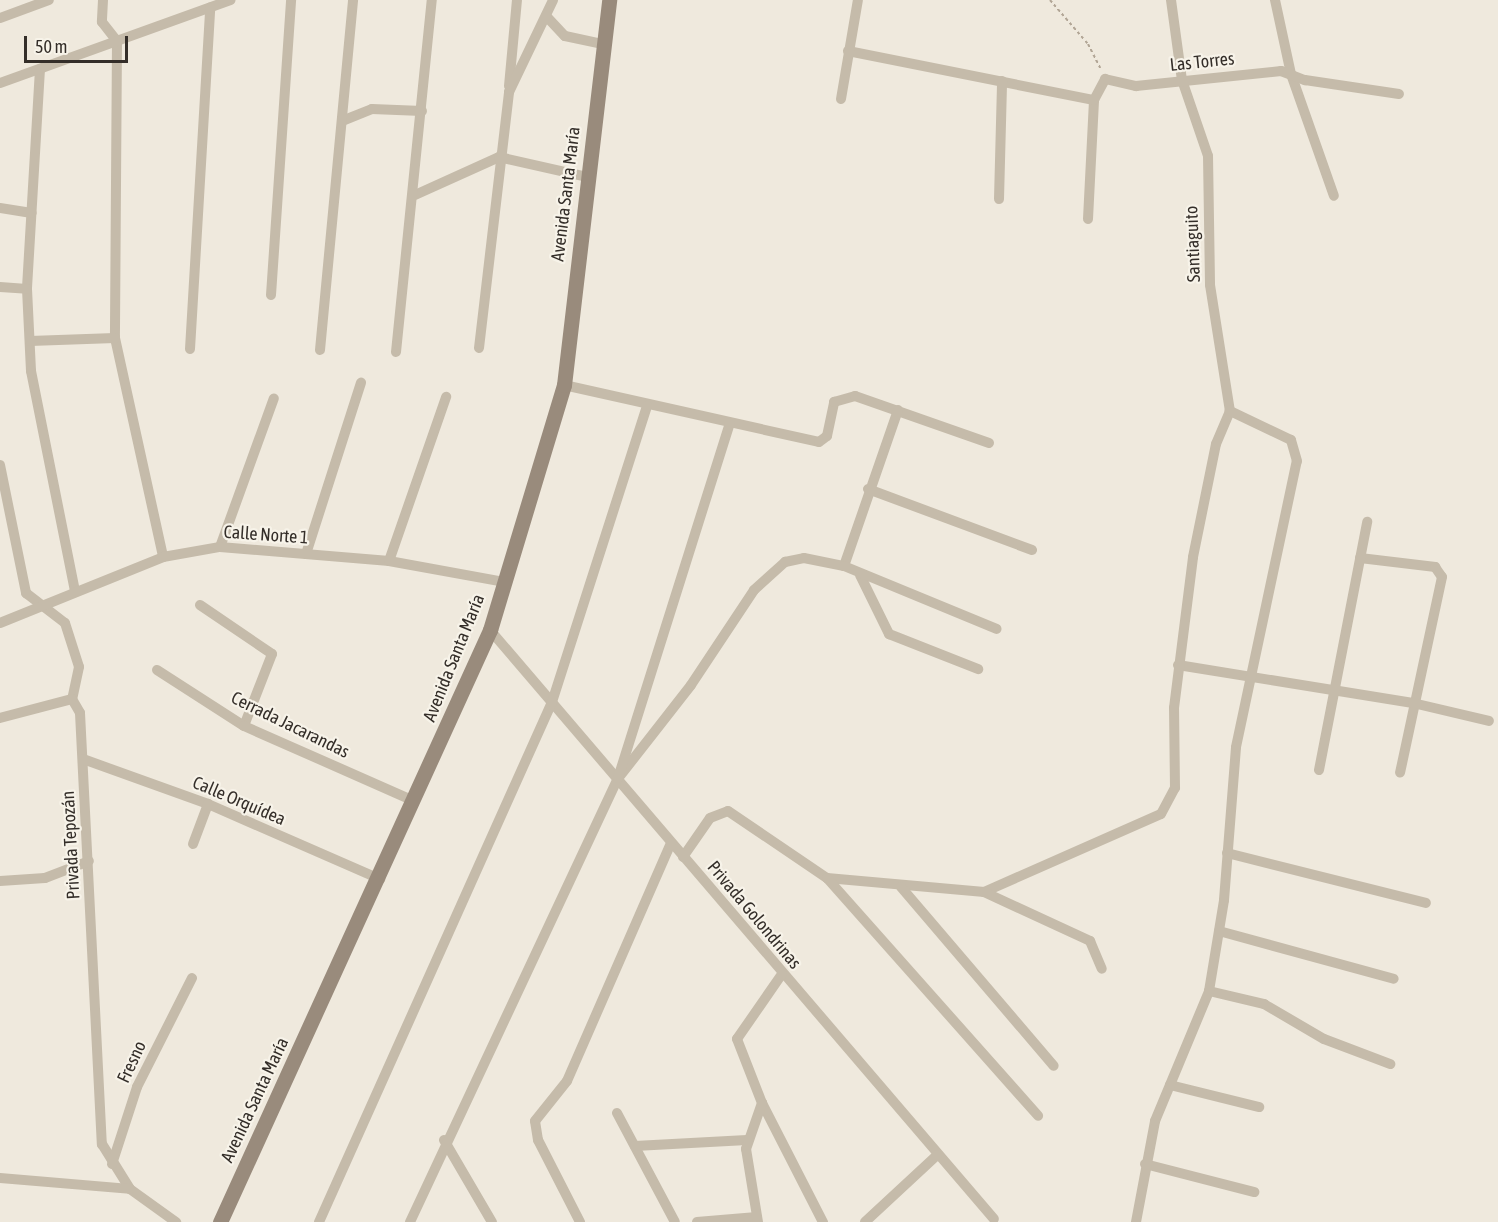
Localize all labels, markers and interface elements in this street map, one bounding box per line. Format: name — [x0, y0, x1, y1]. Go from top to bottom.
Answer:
scale bar — [27, 24, 130, 62]
text: 50 m — [35, 36, 67, 57]
street label: Las Torres — [1169, 48, 1235, 76]
street label: Avenida Santa María — [547, 125, 585, 263]
street label: Santiaguito — [1181, 205, 1205, 283]
street label: Calle Norte 1 — [223, 521, 309, 549]
street label: Avenida Santa María — [419, 591, 489, 725]
street label: Cerrada Jacarandas — [227, 687, 353, 763]
street label: Calle Orquídea — [189, 772, 289, 830]
street label: Privada Tepozán — [57, 790, 85, 900]
street label: Privada Golondrinas — [703, 857, 805, 973]
street label: Avenida Santa María — [217, 1034, 293, 1166]
street label: Fresno — [113, 1038, 151, 1086]

